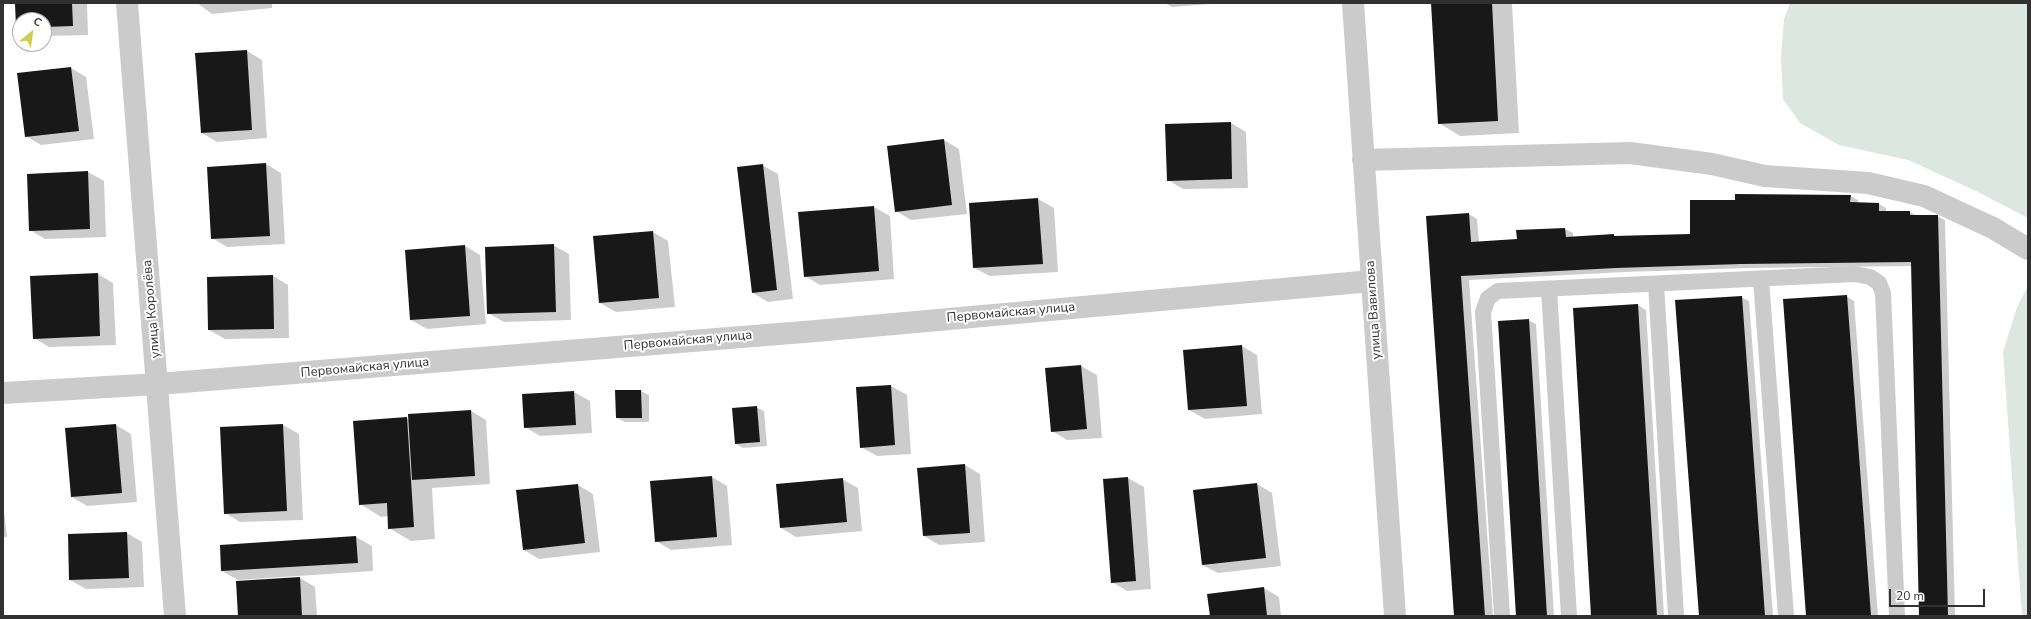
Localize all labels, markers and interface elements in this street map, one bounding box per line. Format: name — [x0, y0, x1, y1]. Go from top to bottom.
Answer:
north arrow — [12, 12, 52, 52]
text: С — [31, 14, 44, 30]
street label: улица Королёва — [140, 259, 164, 359]
street label: улица Вавилова — [1363, 260, 1385, 360]
street label: Первомайская улица — [946, 300, 1076, 326]
street label: Первомайская улица — [623, 328, 753, 354]
street label: Первомайская улица — [300, 355, 430, 381]
scale bar — [1891, 581, 1987, 607]
text: 20 m — [1896, 588, 1924, 604]

